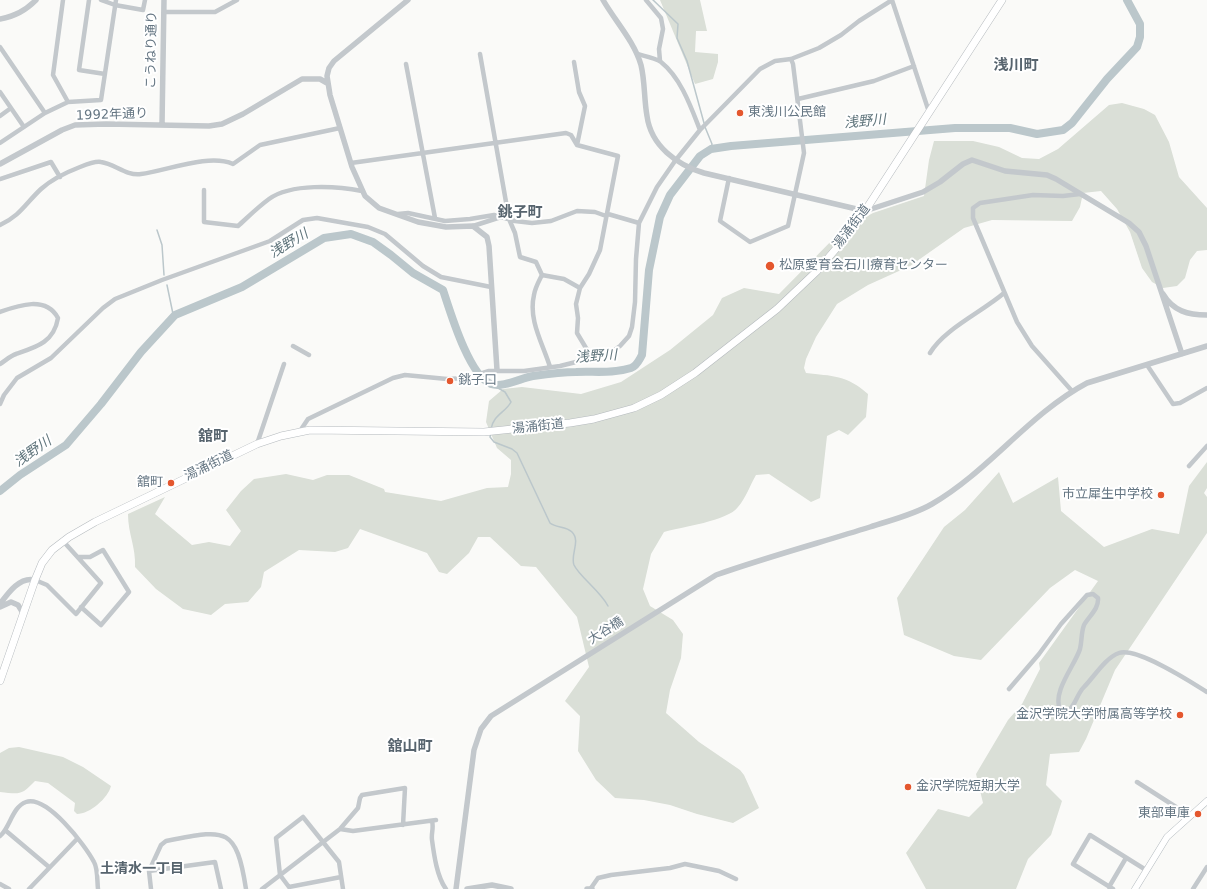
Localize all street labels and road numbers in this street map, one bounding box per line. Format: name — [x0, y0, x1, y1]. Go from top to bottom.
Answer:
street label: こうねり通り — [144, 11, 160, 89]
street label: 1992年通り — [76, 106, 148, 124]
street label: 湯涌街道 — [830, 202, 874, 252]
street label: 湯涌街道 — [511, 417, 565, 437]
street label: 湯涌街道 — [182, 448, 236, 484]
street label: 大谷橋 — [585, 614, 627, 648]

